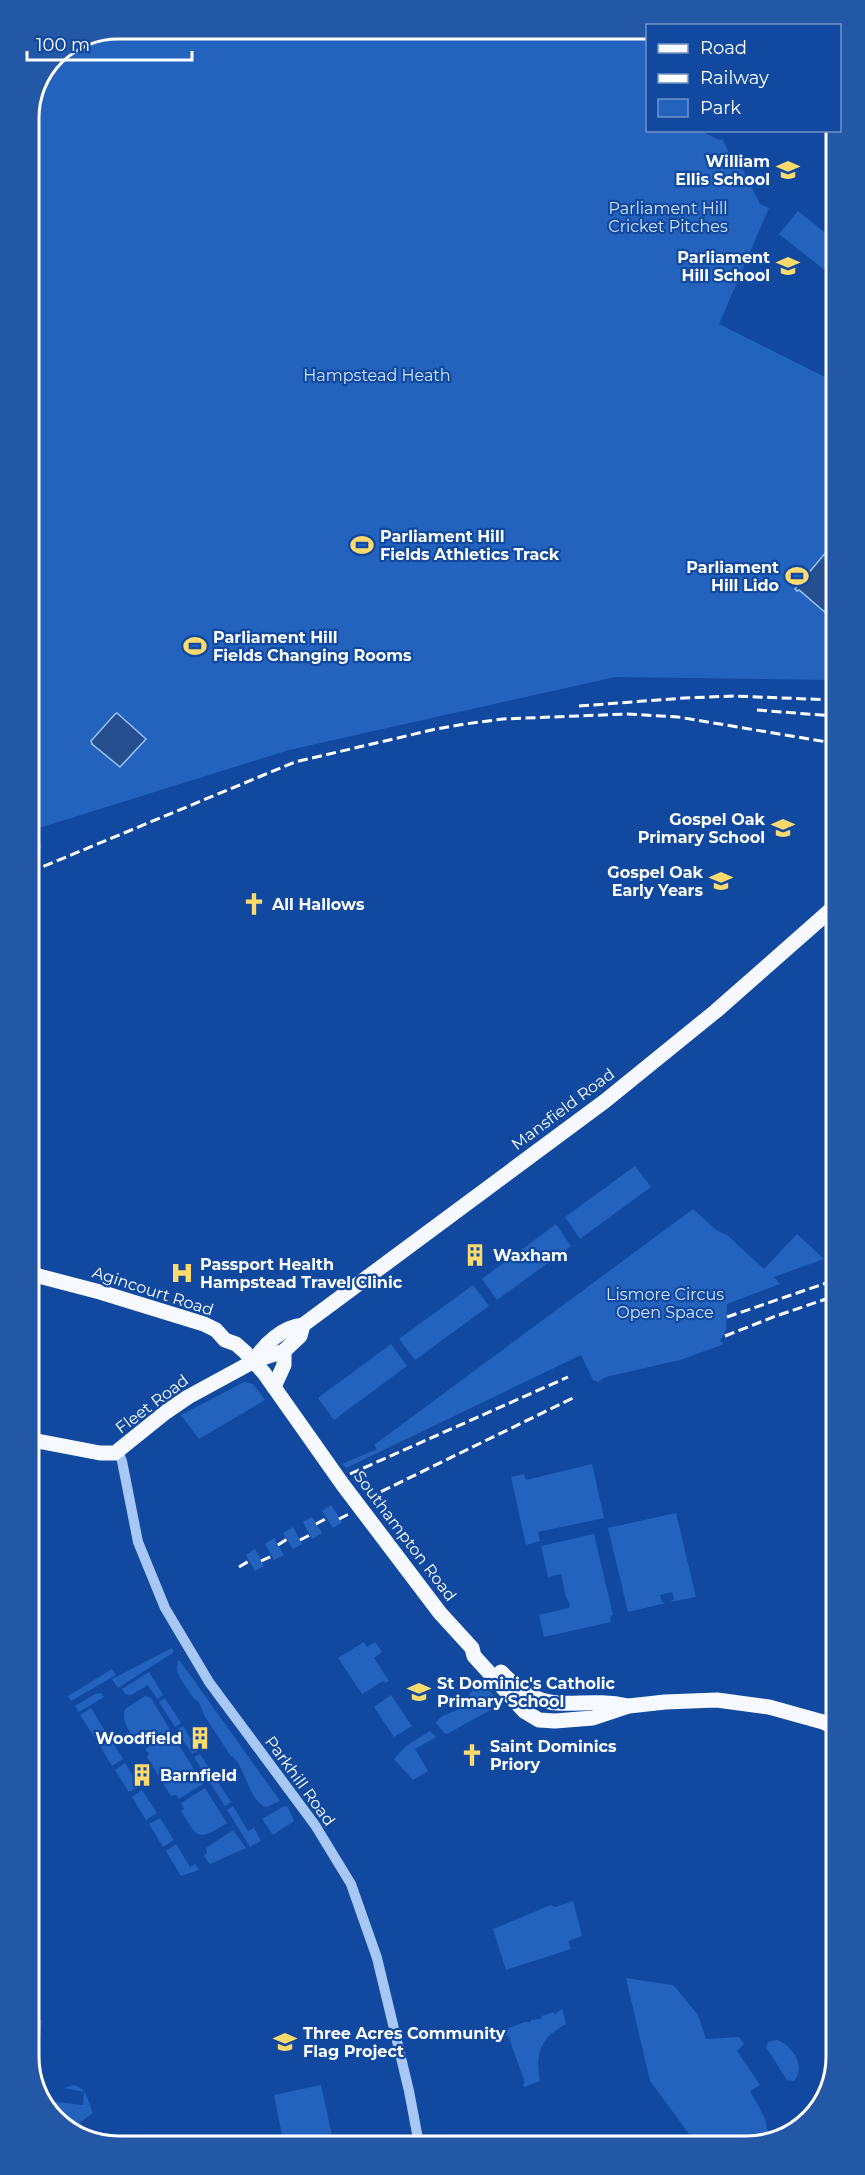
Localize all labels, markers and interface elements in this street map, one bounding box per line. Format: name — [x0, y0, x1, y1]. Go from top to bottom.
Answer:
scale bar — [27, 24, 192, 62]
legend — [646, 24, 841, 132]
text: 100 m — [36, 34, 90, 56]
text: Road — [700, 37, 747, 59]
text: Railway — [700, 67, 769, 89]
text: Park — [700, 97, 741, 119]
place label: William Ellis School — [675, 152, 770, 189]
school or university icon: William Ellis School — [775, 157, 801, 183]
park label: Parliament Hill Cricket Pitches — [608, 199, 728, 236]
place label: Parliament Hill School — [677, 248, 770, 285]
school or university icon: Parliament Hill School — [775, 253, 801, 279]
park label: Hampstead Heath — [303, 366, 451, 385]
place label: Parliament Hill Fields Athletics Track — [380, 527, 560, 564]
sports icon: Parliament Hill Fields Athletics Track — [349, 532, 375, 558]
place label: Parliament Hill Lido — [686, 558, 779, 595]
sports icon: Parliament Hill Lido — [784, 563, 810, 589]
place label: Parliament Hill Fields Changing Rooms — [213, 628, 412, 665]
sports icon: Parliament Hill Fields Changing Rooms — [182, 633, 208, 659]
place label: Gospel Oak Primary School — [638, 810, 766, 847]
school or university icon: Gospel Oak Primary School — [770, 815, 796, 841]
place label: Gospel Oak Early Years — [607, 863, 704, 900]
school or university icon: Gospel Oak Early Years — [708, 868, 734, 894]
church icon: All Hallows — [241, 891, 267, 917]
place label: All Hallows — [271, 895, 365, 914]
street label: Mansfield Road — [508, 1064, 618, 1154]
building icon: Waxham — [462, 1242, 488, 1268]
place label: Waxham — [493, 1246, 568, 1265]
place label: Passport Health Hampstead Travel Clinic — [200, 1255, 403, 1292]
hospital icon: Passport Health Hampstead Travel Clinic — [169, 1260, 195, 1286]
street label: Agincourt Road — [90, 1262, 216, 1320]
park label: Lismore Circus Open Space — [606, 1285, 724, 1322]
street label: Fleet Road — [112, 1370, 192, 1438]
street label: Southampton Road — [350, 1467, 460, 1605]
place label: St Dominic's Catholic Primary School — [437, 1674, 616, 1711]
school or university icon: St Dominic's Catholic Primary School — [406, 1679, 432, 1705]
building icon: Woodfield — [187, 1725, 213, 1751]
place label: Woodfield — [95, 1729, 182, 1748]
street label: Parkhill Road — [261, 1732, 339, 1830]
place label: Saint Dominics Priory — [490, 1737, 617, 1774]
church icon: Saint Dominics Priory — [459, 1742, 485, 1768]
building icon: Barnfield — [129, 1762, 155, 1788]
place label: Barnfield — [160, 1766, 237, 1785]
place label: Three Acres Community Flag Project — [303, 2024, 506, 2061]
school or university icon: Three Acres Community Flag Project — [272, 2029, 298, 2055]

